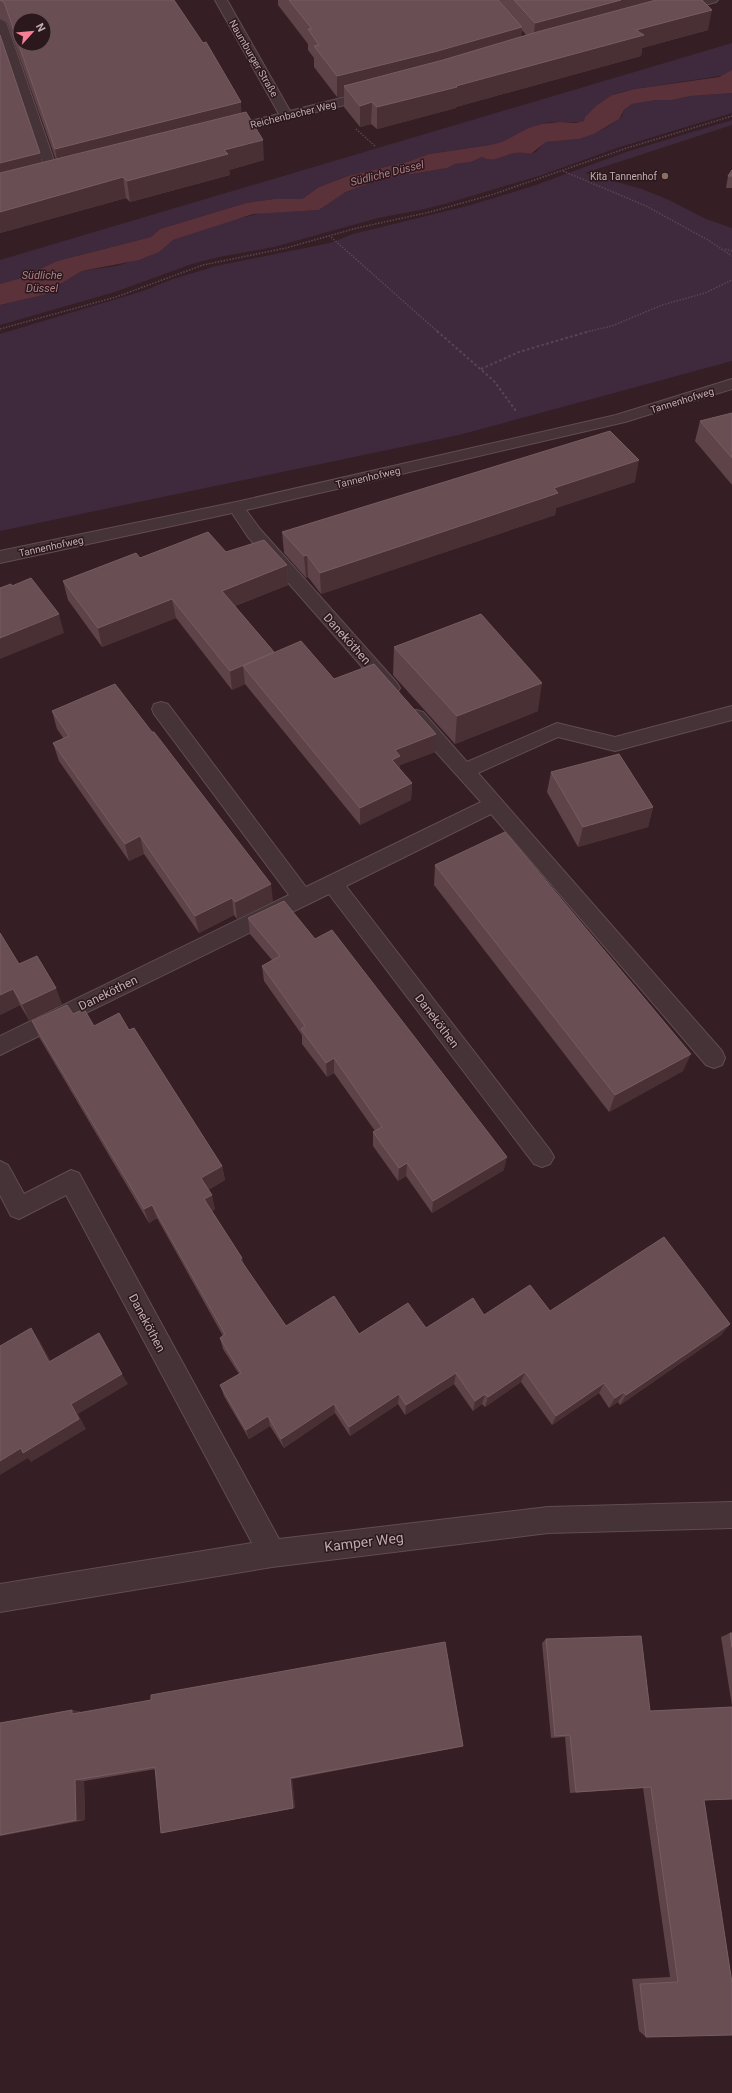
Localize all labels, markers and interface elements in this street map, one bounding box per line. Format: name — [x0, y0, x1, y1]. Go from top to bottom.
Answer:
north arrow — [12, 12, 52, 52]
street label: Naumburger Straße — [227, 18, 280, 99]
text: N — [33, 21, 48, 34]
street label: Reichenbacher Weg — [249, 98, 337, 130]
water label: Südliche Düssel — [349, 158, 426, 189]
place label: Kita Tannenhof — [590, 171, 658, 182]
marker: Kita Tannenhof — [660, 171, 670, 181]
water label: Südliche Düssel — [22, 269, 63, 295]
street label: Tannenhofweg — [649, 386, 715, 415]
street label: Tannenhofweg — [335, 465, 401, 490]
street label: Tannenhofweg — [18, 534, 84, 559]
street label: Daneköthen — [320, 611, 374, 667]
street label: Daneköthen — [76, 973, 140, 1013]
street label: Daneköthen — [412, 991, 462, 1051]
street label: Daneköthen — [126, 1292, 168, 1354]
street label: Kamper Weg — [323, 1529, 405, 1555]

